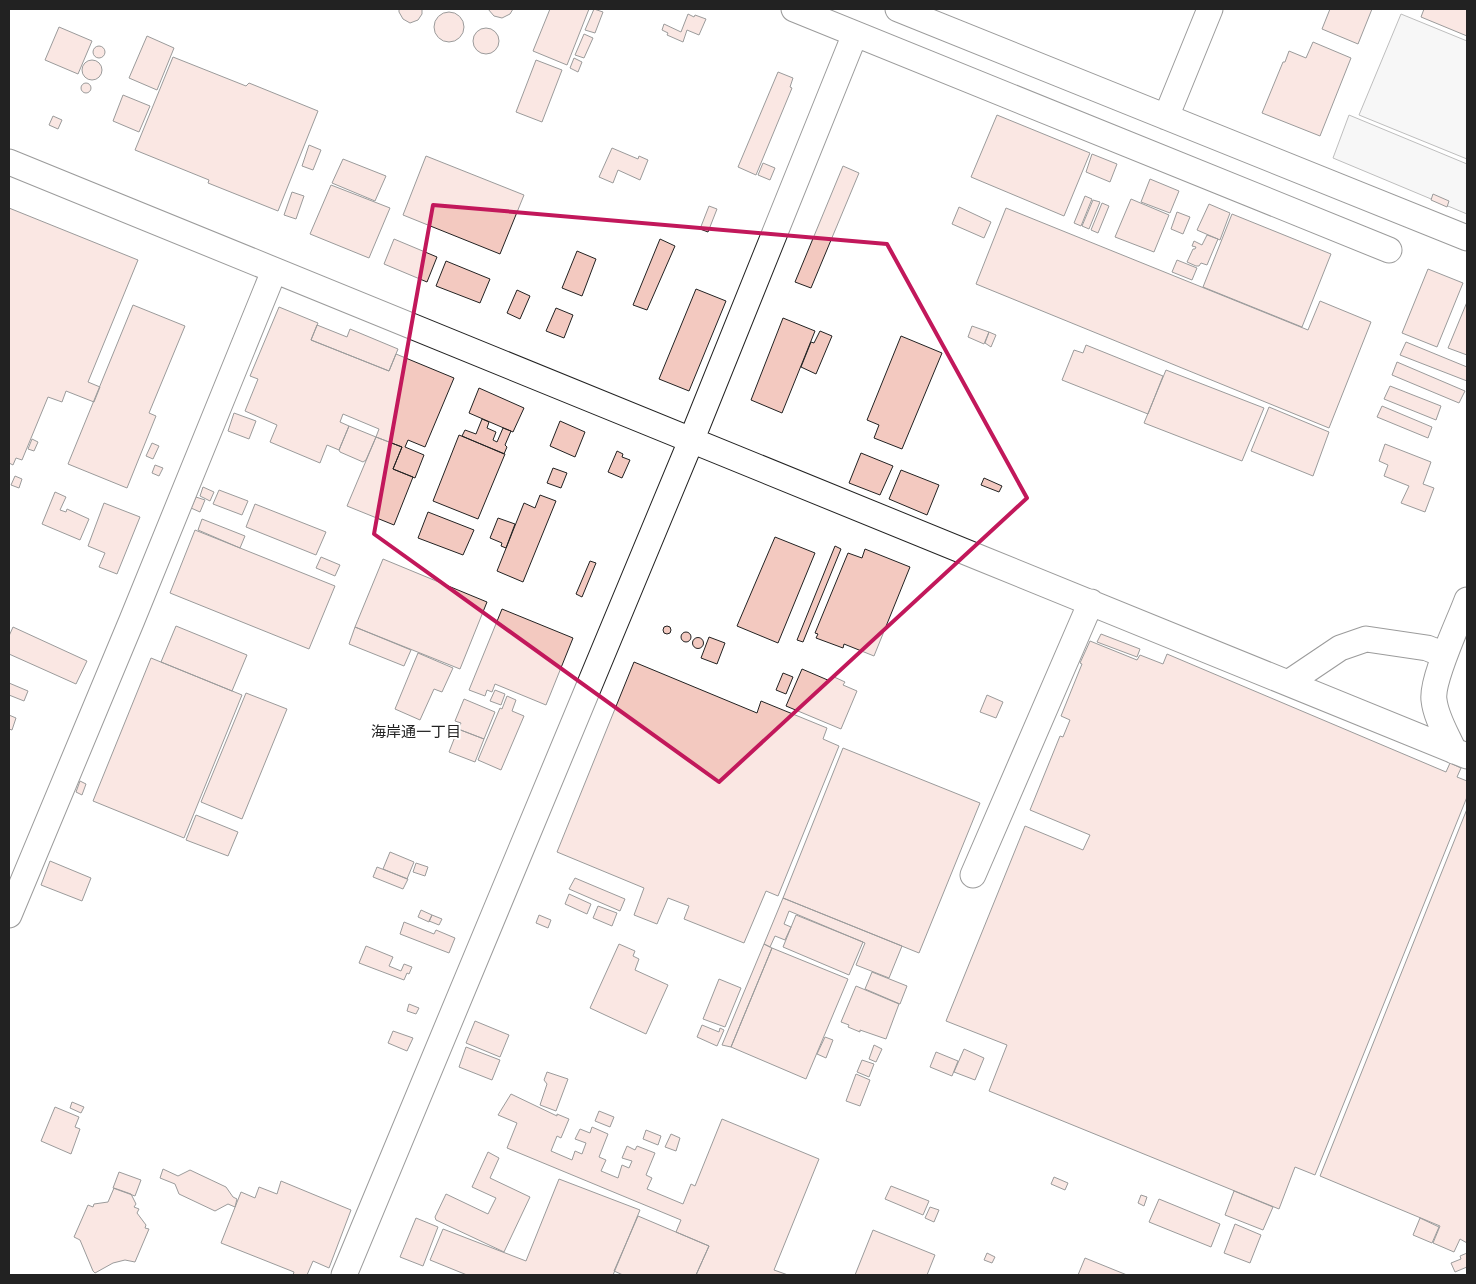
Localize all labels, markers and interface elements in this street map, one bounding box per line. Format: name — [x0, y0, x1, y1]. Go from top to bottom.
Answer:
district label: 海岸通一丁目 — [371, 722, 461, 741]

